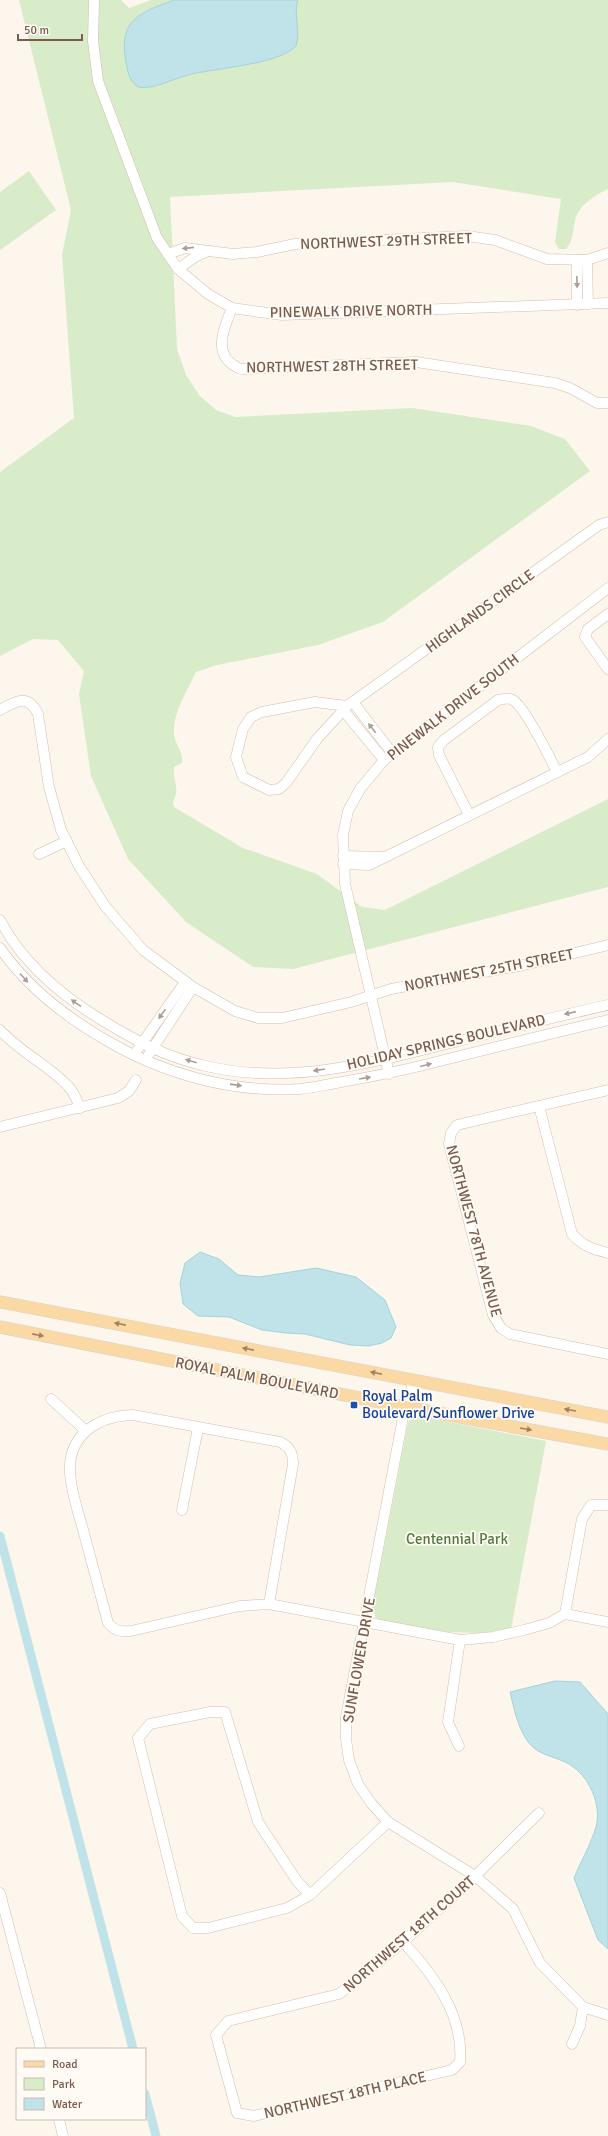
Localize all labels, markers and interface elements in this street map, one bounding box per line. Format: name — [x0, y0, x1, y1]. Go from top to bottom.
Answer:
scale bar — [18, 16, 82, 42]
text: 50 m — [24, 23, 49, 38]
street label: NORTHWEST 29TH STREET — [300, 229, 473, 253]
one-way arrow — [182, 245, 194, 252]
one-way arrow — [574, 276, 580, 289]
street label: PINEWALK DRIVE NORTH — [269, 301, 433, 321]
street label: NORTHWEST 28TH STREET — [246, 355, 419, 376]
street label: HIGHLANDS CIRCLE — [422, 565, 538, 657]
street label: PINEWALK DRIVE SOUTH — [384, 650, 522, 764]
one-way arrow — [368, 722, 376, 733]
street label: NORTHWEST 25TH STREET — [403, 945, 576, 995]
one-way arrow — [20, 973, 29, 983]
one-way arrow — [70, 999, 81, 1007]
one-way arrow — [158, 1008, 166, 1019]
street label: HOLIDAY SPRINGS BOULEVARD — [345, 1010, 547, 1074]
one-way arrow — [564, 1011, 576, 1017]
one-way arrow — [184, 1058, 197, 1064]
one-way arrow — [421, 1062, 433, 1068]
one-way arrow — [313, 1068, 325, 1074]
one-way arrow — [359, 1075, 371, 1081]
one-way arrow — [230, 1082, 242, 1088]
street label: NORTHWEST 78TH AVENUE — [442, 1143, 506, 1319]
one-way arrow — [114, 1321, 126, 1327]
one-way arrow — [32, 1332, 44, 1338]
one-way arrow — [242, 1345, 254, 1351]
street label: ROYAL PALM BOULEVARD — [174, 1353, 340, 1403]
one-way arrow — [369, 1370, 382, 1376]
place label: Royal Palm Boulevard/Sunflower Drive — [362, 1387, 535, 1422]
marker: Royal Palm Boulevard/Sunflower Drive — [349, 1400, 359, 1410]
one-way arrow — [564, 1406, 576, 1412]
one-way arrow — [520, 1426, 532, 1432]
park label: Centennial Park — [406, 1530, 508, 1548]
street label: SUNFLOWER DRIVE — [339, 1596, 379, 1724]
street label: NORTHWEST 18TH COURT — [340, 1872, 479, 1996]
legend — [16, 2048, 146, 2120]
text: Road — [52, 2057, 78, 2072]
street label: NORTHWEST 18TH PLACE — [262, 2068, 428, 2122]
text: Park — [52, 2077, 75, 2092]
text: Water — [52, 2097, 83, 2112]

